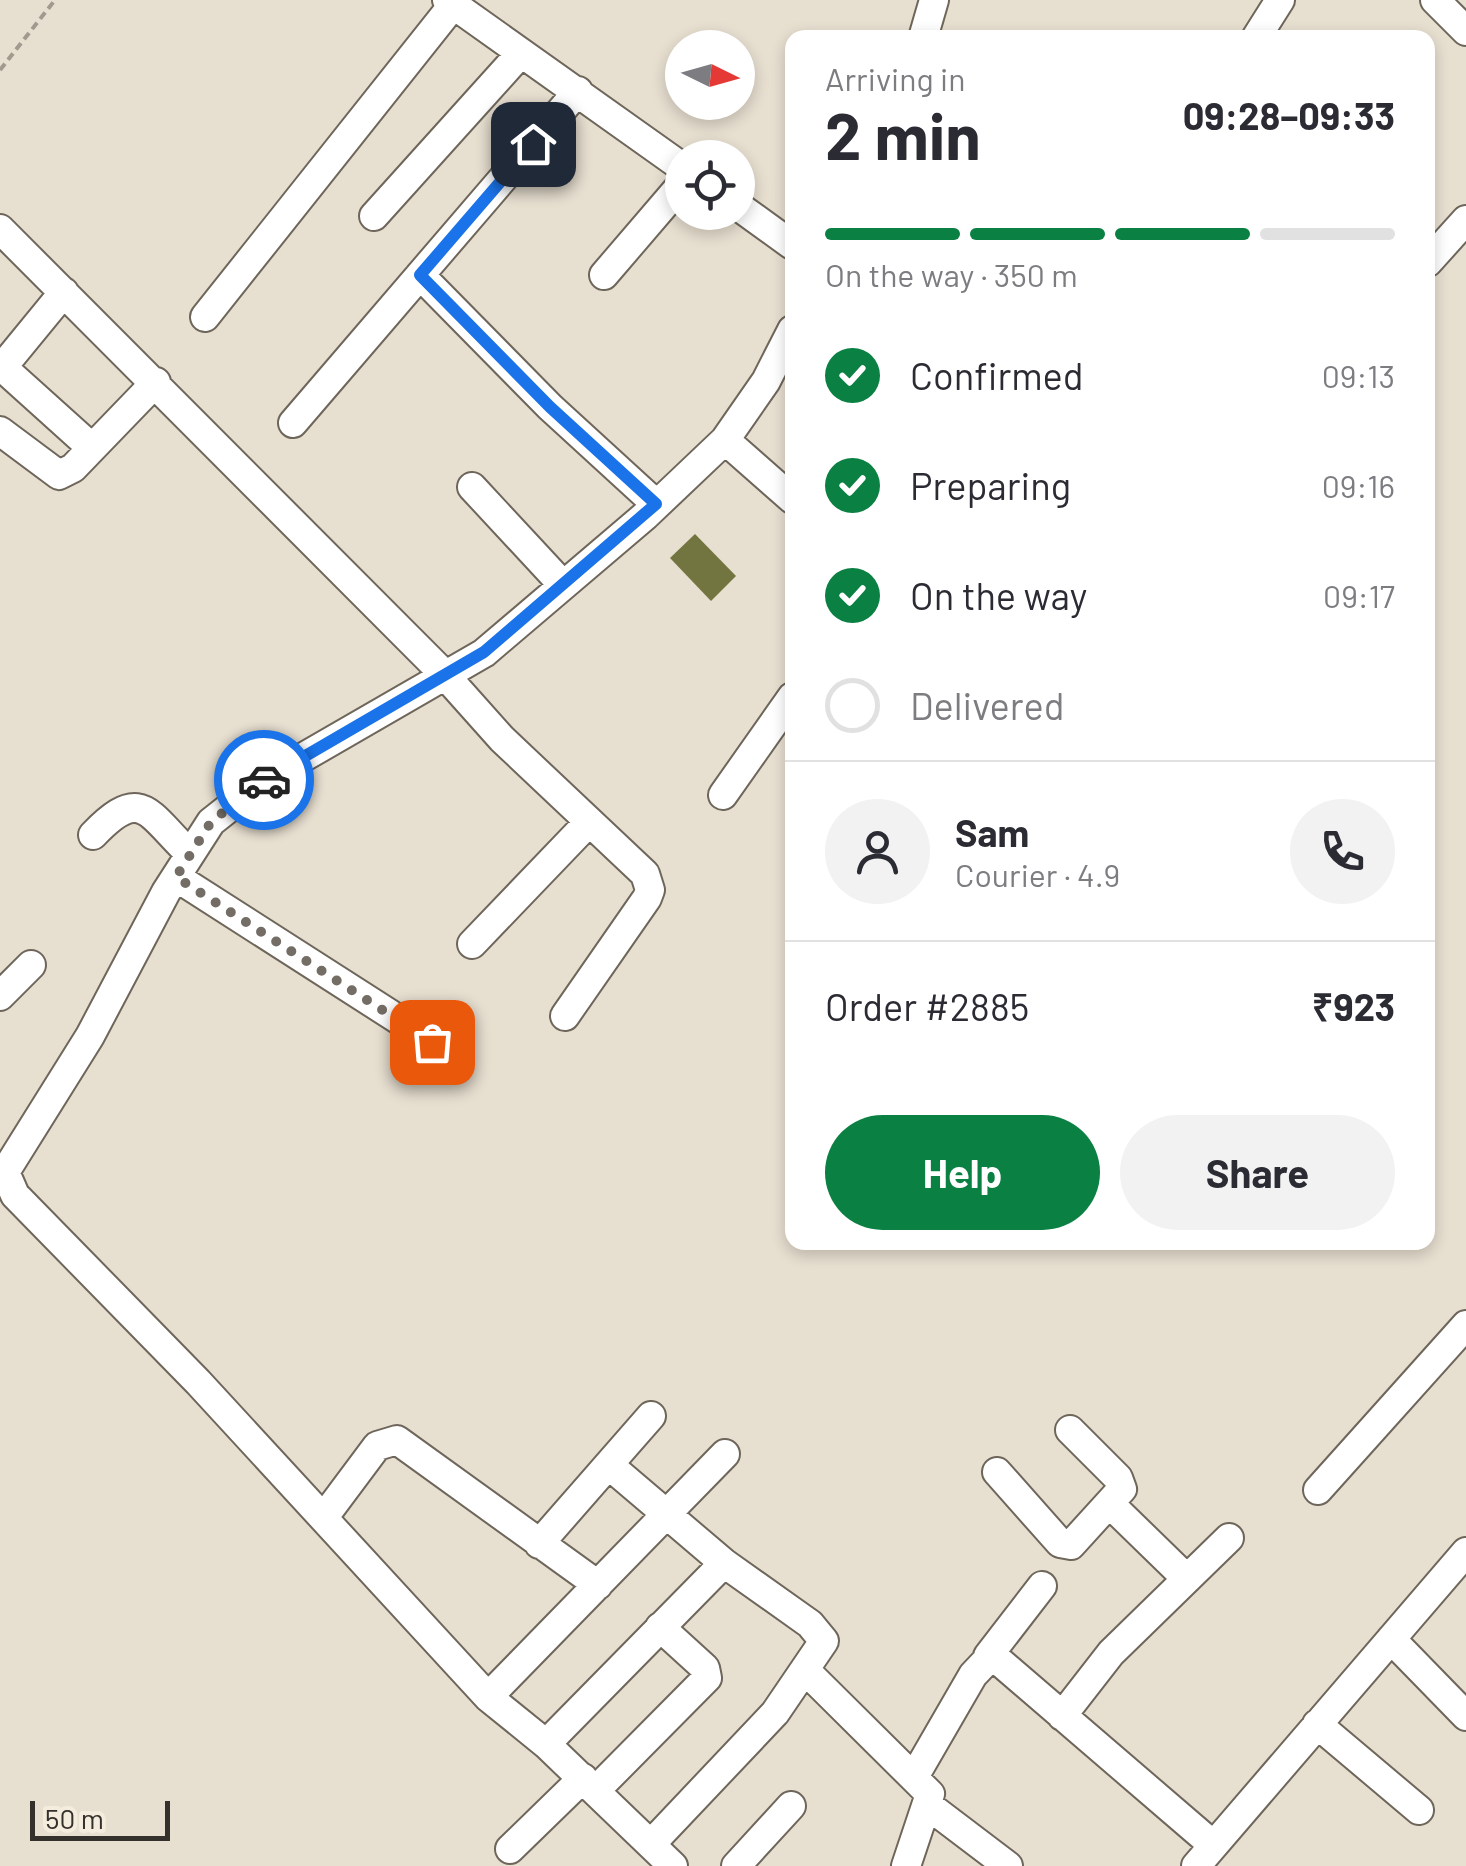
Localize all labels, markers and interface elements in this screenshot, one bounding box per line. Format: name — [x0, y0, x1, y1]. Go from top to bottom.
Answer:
north arrow — [665, 30, 755, 120]
map controls — [665, 30, 755, 230]
text: Arriving in — [825, 59, 965, 97]
text: 09:28–09:33 — [1183, 92, 1395, 138]
text: 2 min — [825, 95, 981, 173]
pin — [491, 102, 576, 187]
icon: home — [506, 117, 561, 172]
button: locate — [665, 140, 755, 230]
text: On the way · 350 m — [825, 255, 1078, 293]
icon: check — [825, 348, 880, 403]
text: Confirmed — [910, 352, 1083, 398]
text: 09:13 — [1322, 356, 1395, 394]
icon: check — [825, 458, 880, 513]
text: Preparing — [910, 462, 1071, 508]
text: 09:16 — [1322, 466, 1395, 504]
icon: check — [825, 568, 880, 623]
text: On the way — [910, 572, 1087, 618]
text: 09:17 — [1323, 576, 1395, 614]
text: Delivered — [910, 682, 1064, 728]
courier — [214, 730, 314, 830]
icon: car — [237, 753, 292, 808]
button: person — [825, 799, 930, 904]
button: phone — [1290, 799, 1395, 904]
text: Sam — [955, 809, 1029, 855]
text: Courier · 4.9 — [955, 855, 1120, 893]
text: Order #2885 — [825, 983, 1029, 1029]
text: ₹923 — [1312, 983, 1395, 1029]
pin — [390, 1000, 475, 1085]
icon: bag — [405, 1015, 460, 1070]
button: Help — [825, 1115, 1100, 1230]
button: Share — [1120, 1115, 1395, 1230]
scale bar — [30, 1796, 170, 1840]
text: 50 m — [45, 1801, 104, 1835]

